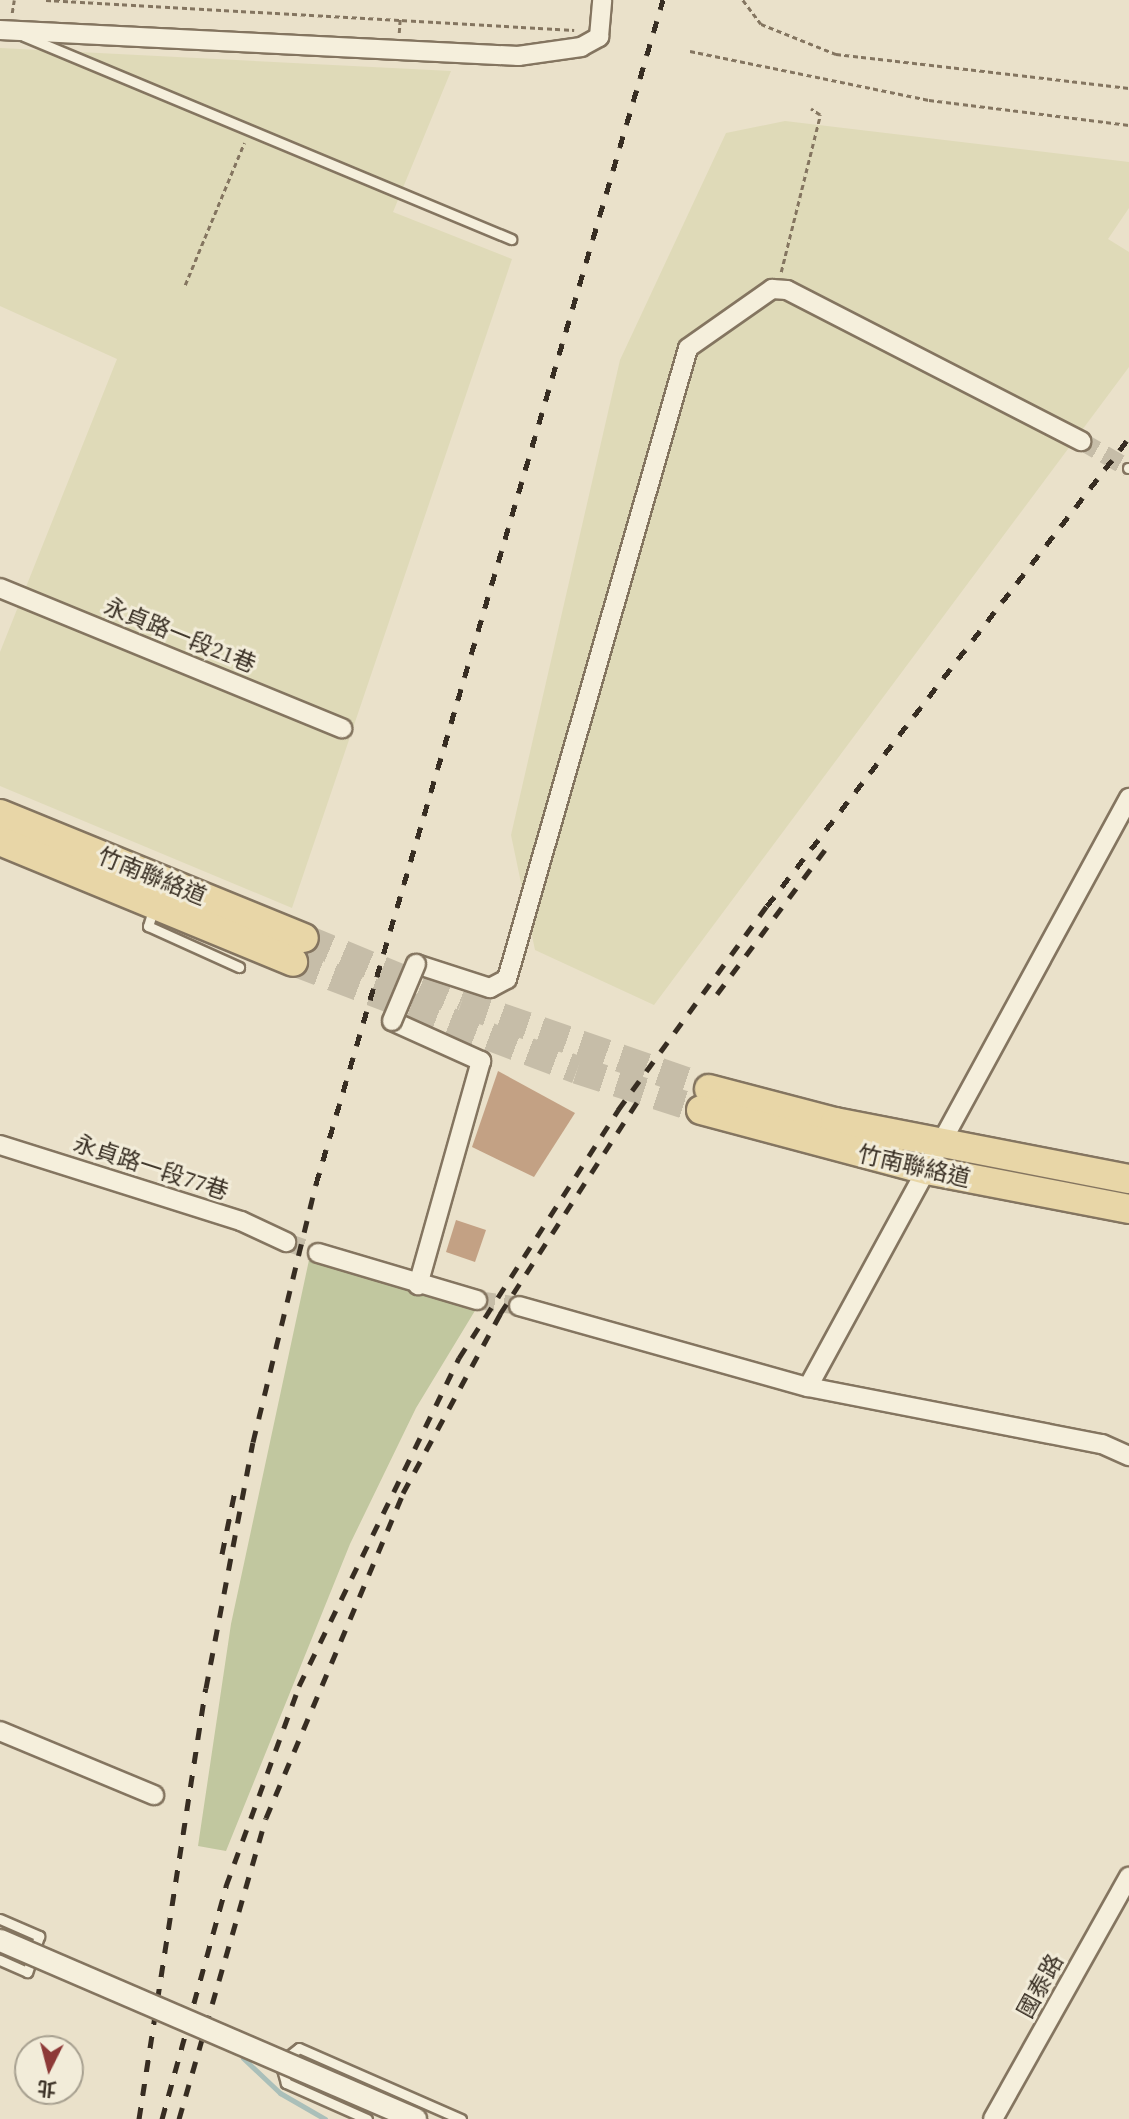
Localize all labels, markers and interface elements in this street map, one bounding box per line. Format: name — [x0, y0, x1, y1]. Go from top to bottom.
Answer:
street label: 永貞路一段21巷 — [100, 592, 260, 678]
street label: 竹南聯絡道 — [94, 842, 210, 910]
street label: 永貞路一段77巷 — [70, 1129, 232, 1205]
street label: 竹南聯絡道 — [855, 1140, 973, 1192]
street label: 國泰路 — [1011, 1949, 1069, 2023]
north arrow — [14, 2035, 84, 2105]
text: 北 — [36, 2075, 58, 2103]

